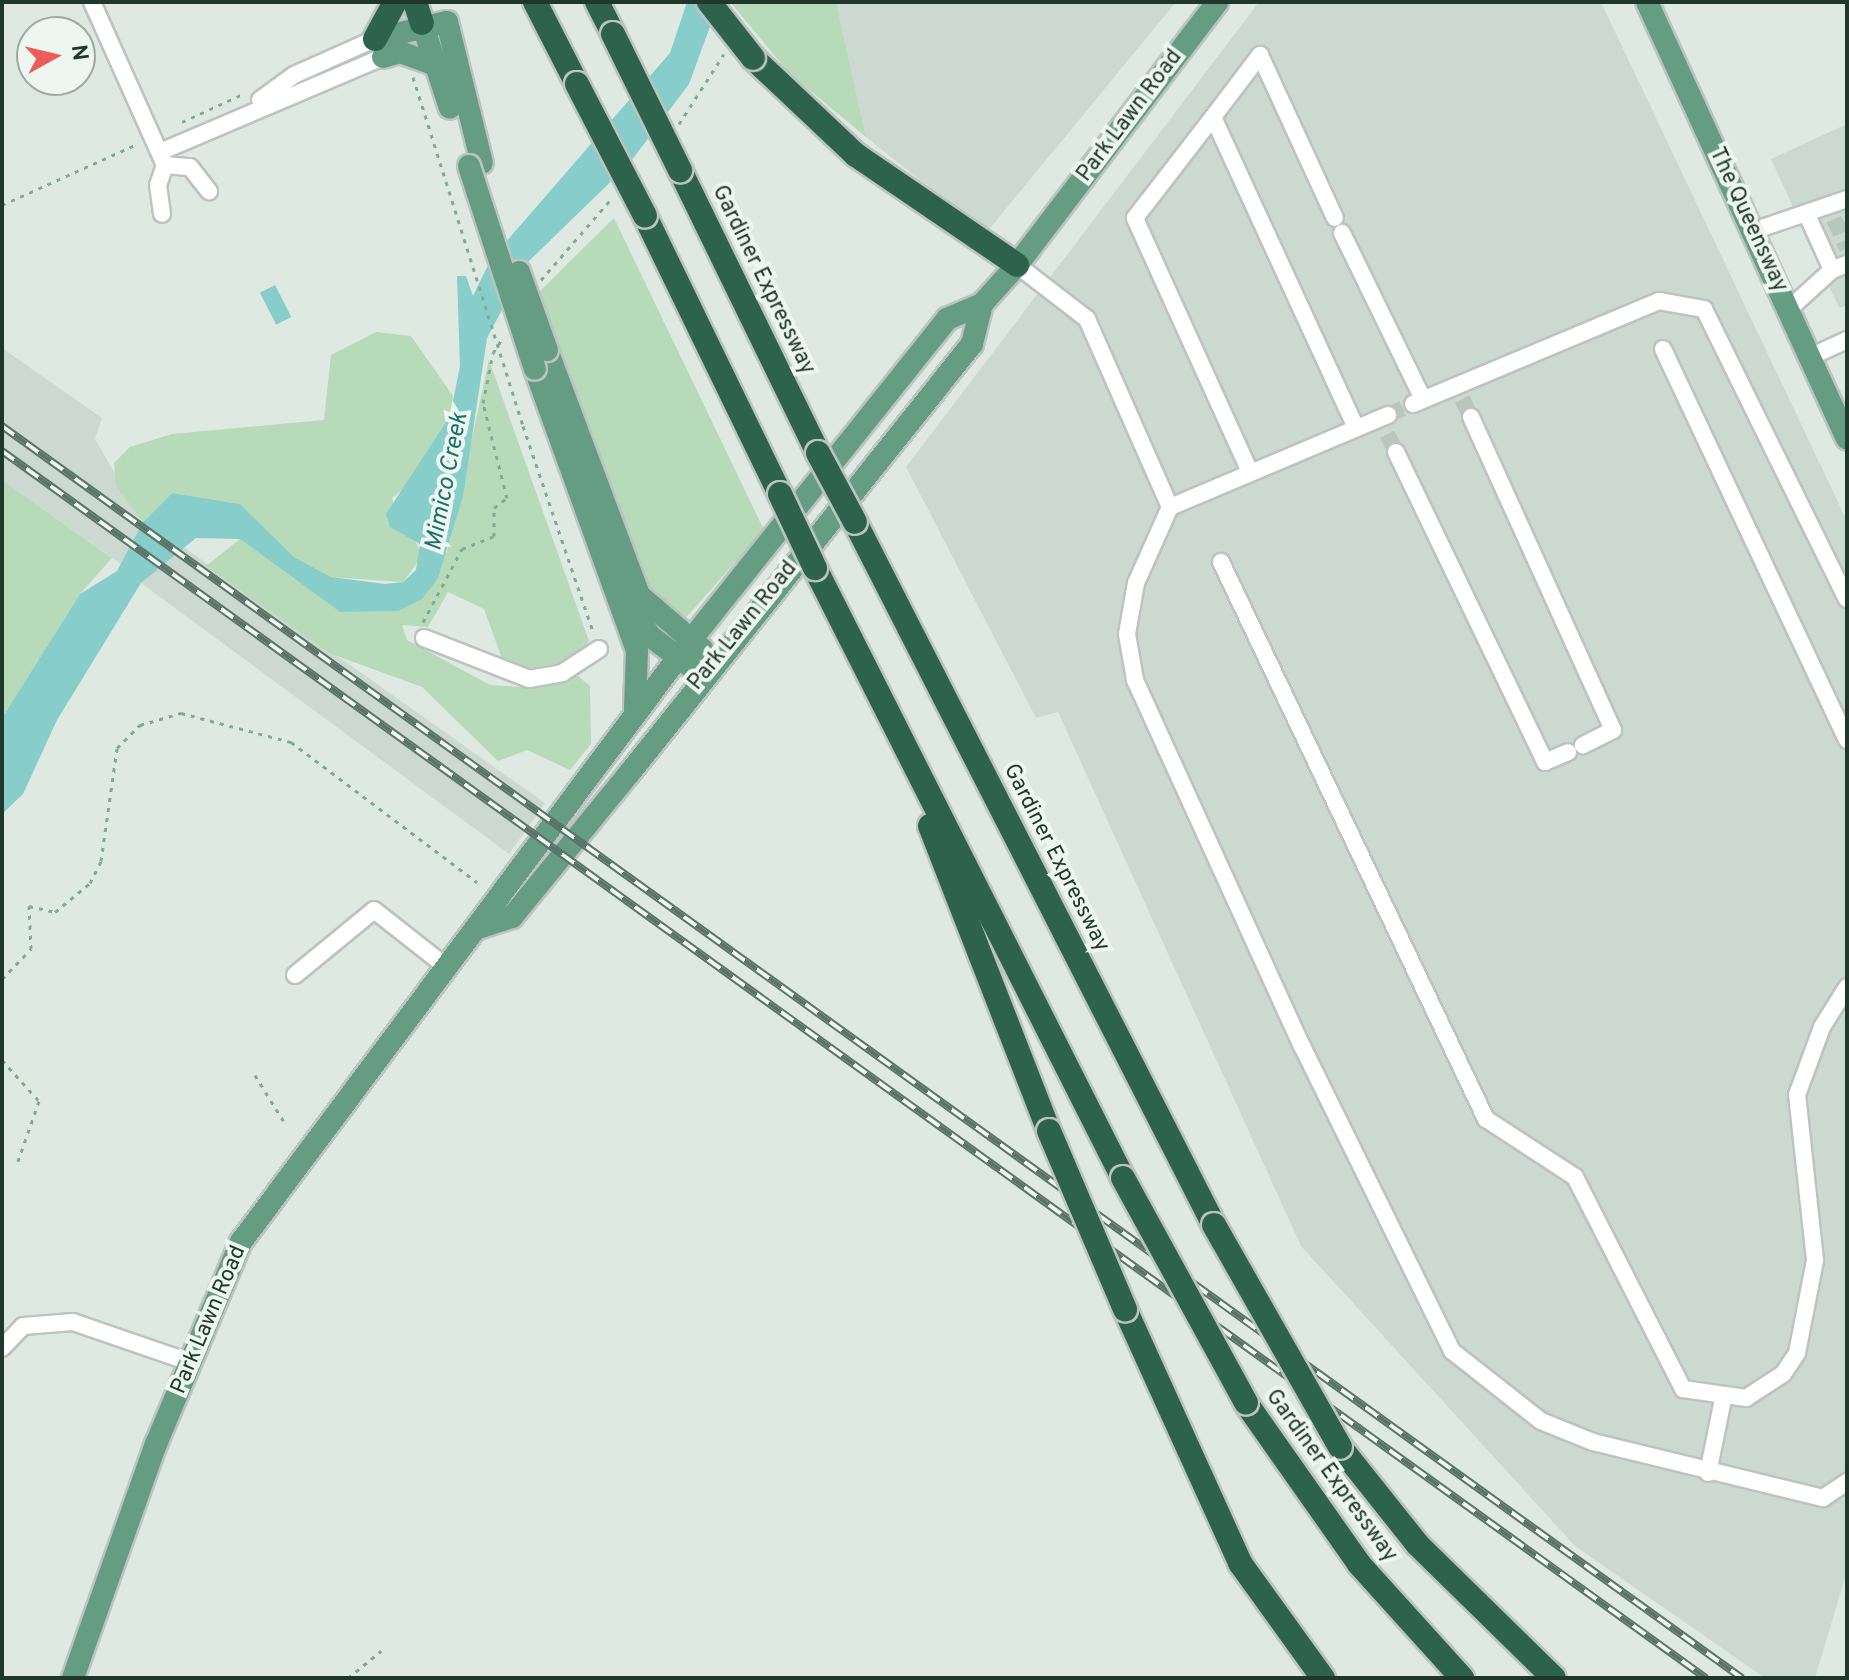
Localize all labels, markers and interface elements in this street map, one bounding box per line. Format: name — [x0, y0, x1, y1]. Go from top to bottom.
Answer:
north arrow — [16, 16, 96, 96]
text: N — [64, 43, 93, 63]
street label: Park Lawn Road — [1072, 45, 1188, 187]
street label: The Queensway — [1703, 144, 1793, 296]
street label: Gardiner Expressway — [706, 181, 820, 379]
water label: Mimico Creek — [421, 411, 475, 553]
street label: Park Lawn Road — [683, 556, 803, 696]
street label: Gardiner Expressway — [997, 760, 1115, 956]
street label: Park Lawn Road — [166, 1242, 252, 1398]
street label: Gardiner Expressway — [1259, 1384, 1403, 1568]

